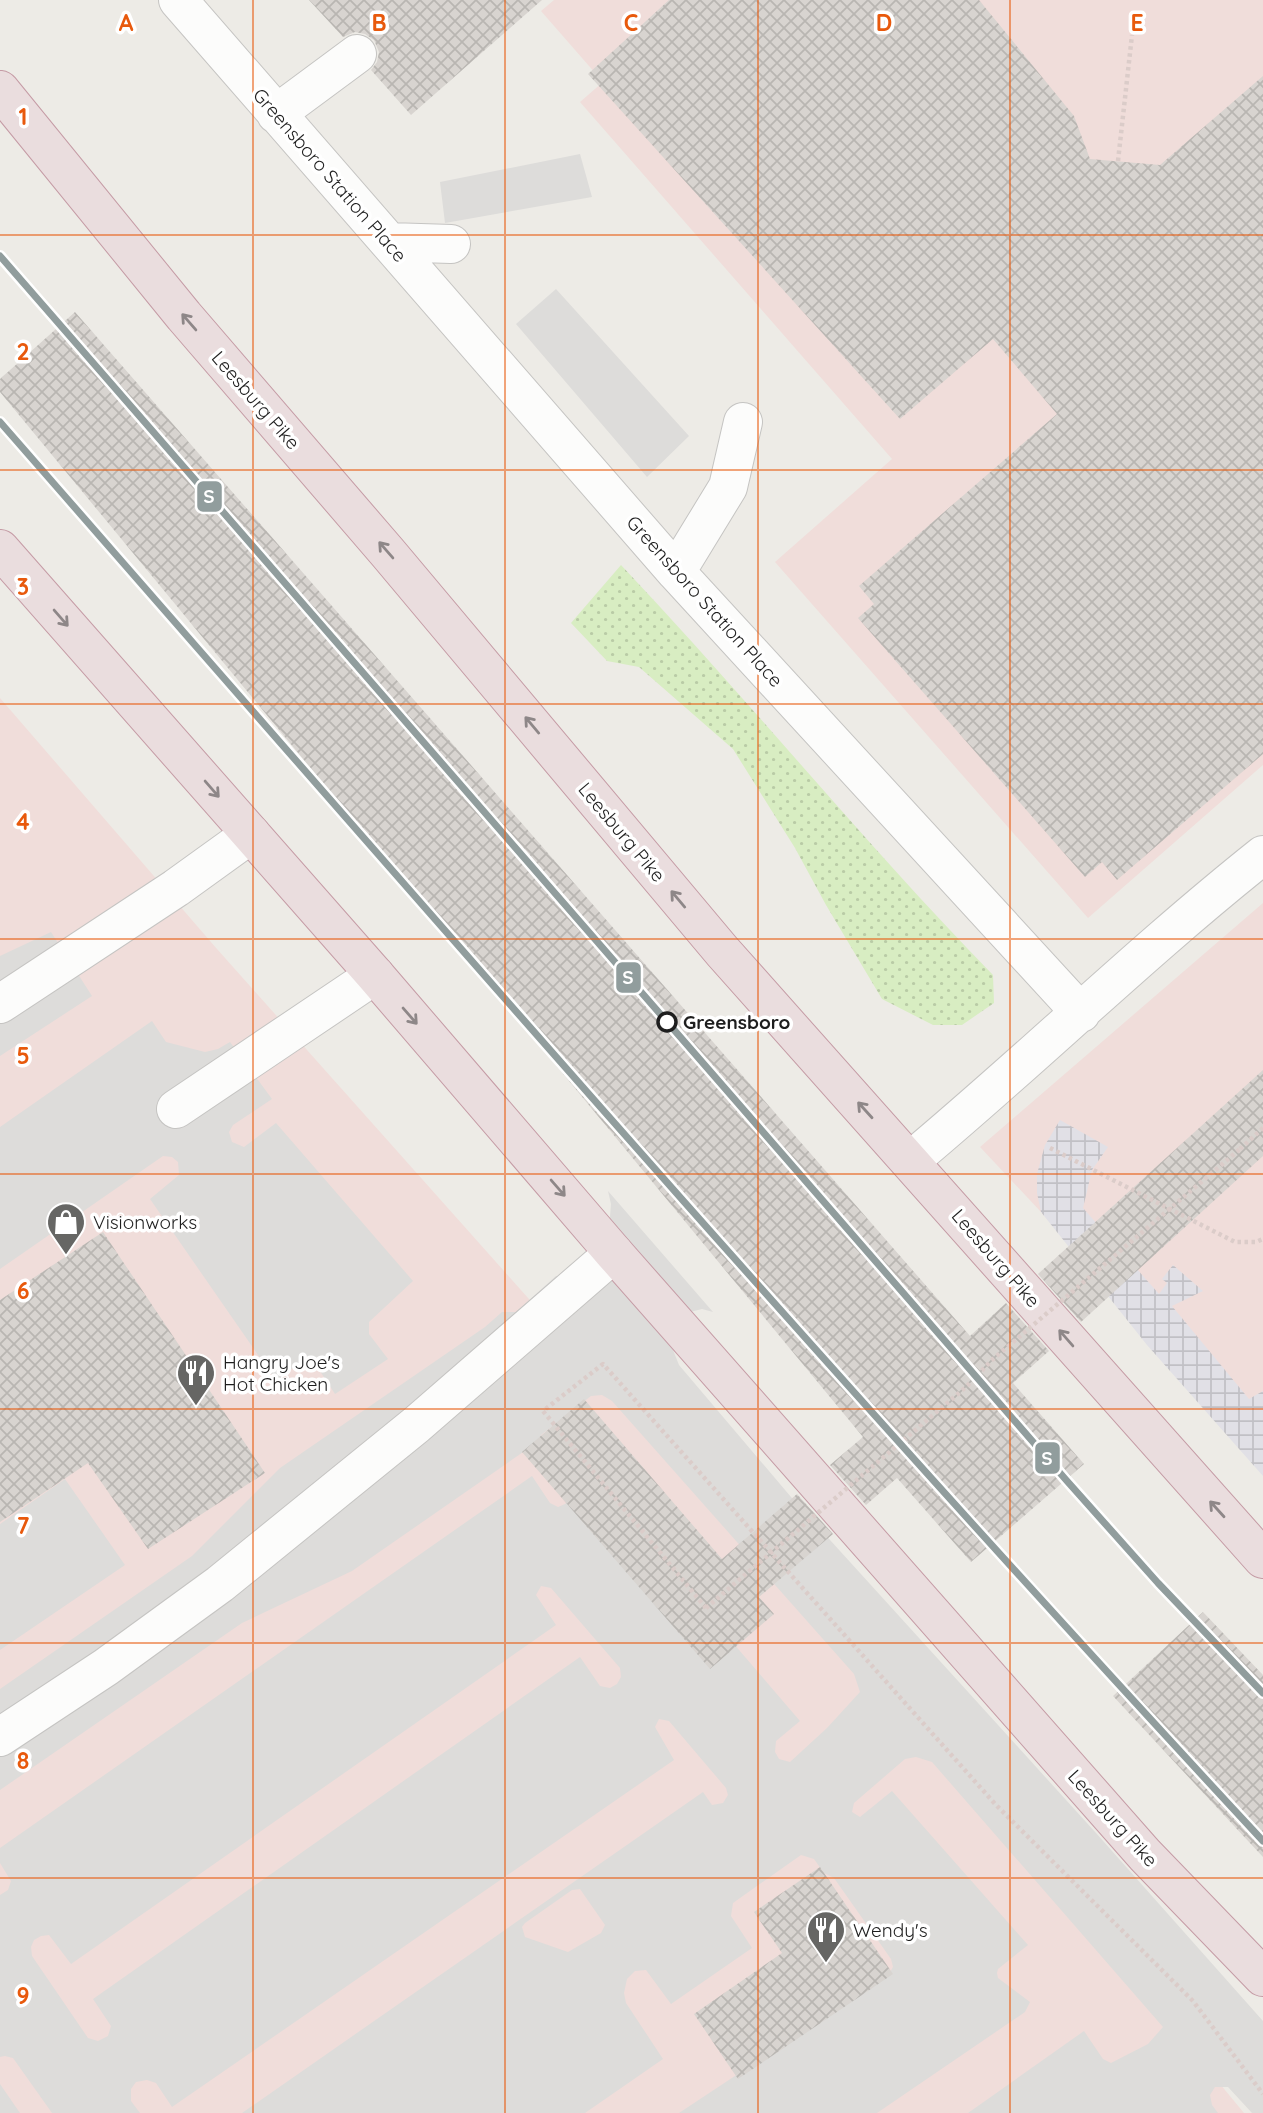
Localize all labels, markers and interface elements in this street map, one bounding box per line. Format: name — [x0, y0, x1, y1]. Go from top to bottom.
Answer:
text: A — [119, 8, 134, 37]
text: B — [371, 8, 387, 37]
text: C — [624, 8, 638, 37]
text: D — [876, 8, 892, 37]
text: E — [1130, 8, 1144, 37]
street label: Greensboro Station Place — [248, 83, 412, 267]
text: 1 — [19, 102, 27, 131]
one-way arrow — [181, 314, 197, 332]
text: 2 — [16, 337, 30, 366]
street label: Leesburg Pike — [207, 346, 305, 454]
line badge: S — [196, 480, 223, 513]
text: S — [203, 484, 215, 508]
street label: Greensboro Station Place — [622, 510, 788, 692]
one-way arrow — [378, 542, 394, 560]
text: 3 — [17, 572, 29, 601]
one-way arrow — [53, 609, 69, 627]
one-way arrow — [524, 716, 540, 734]
street label: Leesburg Pike — [573, 777, 671, 887]
one-way arrow — [204, 780, 220, 798]
text: 4 — [16, 807, 30, 836]
one-way arrow — [670, 890, 686, 908]
line badge: S — [615, 961, 642, 994]
text: S — [622, 965, 634, 989]
one-way arrow — [402, 1006, 418, 1024]
place label: Greensboro — [683, 1010, 791, 1034]
marker: Greensboro — [657, 1012, 677, 1032]
text: 5 — [16, 1041, 30, 1070]
one-way arrow — [857, 1101, 873, 1119]
one-way arrow — [550, 1179, 566, 1197]
shop icon: Visionworks — [45, 1201, 87, 1256]
street label: Leesburg Pike — [947, 1204, 1045, 1312]
place label: Visionworks — [93, 1210, 197, 1234]
text: 6 — [17, 1276, 29, 1305]
one-way arrow — [1058, 1329, 1074, 1347]
place label: Hangry Joe's Hot Chicken — [223, 1350, 340, 1396]
restaurant icon: Hangry Joe's Hot Chicken — [175, 1352, 217, 1407]
line badge: S — [1034, 1441, 1061, 1475]
text: S — [1041, 1446, 1053, 1470]
one-way arrow — [1209, 1500, 1225, 1518]
text: 7 — [17, 1511, 30, 1540]
text: 8 — [17, 1746, 29, 1775]
street label: Leesburg Pike — [1063, 1764, 1163, 1872]
restaurant icon: Wendy's — [805, 1909, 847, 1964]
place label: Wendy's — [853, 1918, 928, 1942]
text: 9 — [16, 1981, 30, 2010]

